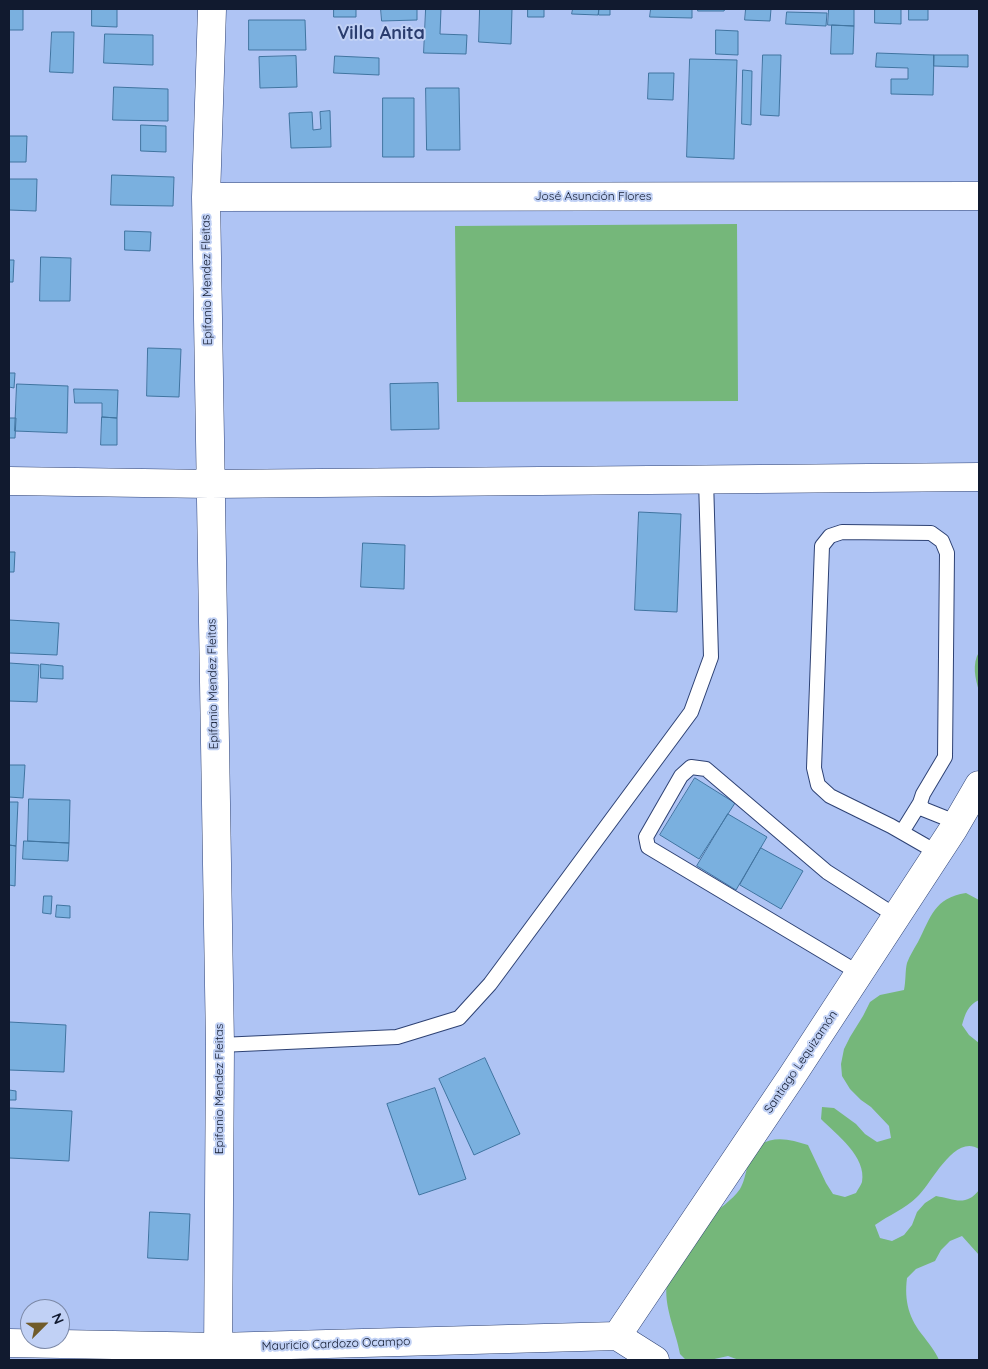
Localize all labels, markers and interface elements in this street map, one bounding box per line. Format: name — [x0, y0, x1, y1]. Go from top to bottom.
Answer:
district label: Villa Anita — [337, 23, 425, 45]
street label: José Asunción Flores — [535, 189, 651, 203]
street label: Epifanio Mendez Fleitas — [199, 215, 215, 345]
street label: Epifanio Mendez Fleitas — [205, 619, 221, 749]
street label: Santiago Lequizamón — [761, 1008, 841, 1116]
street label: Epifanio Mendez Fleitas — [212, 1024, 226, 1154]
north arrow — [20, 1299, 70, 1349]
text: N — [48, 1310, 68, 1327]
street label: Mauricio Cardozo Ocampo — [261, 1334, 411, 1354]

